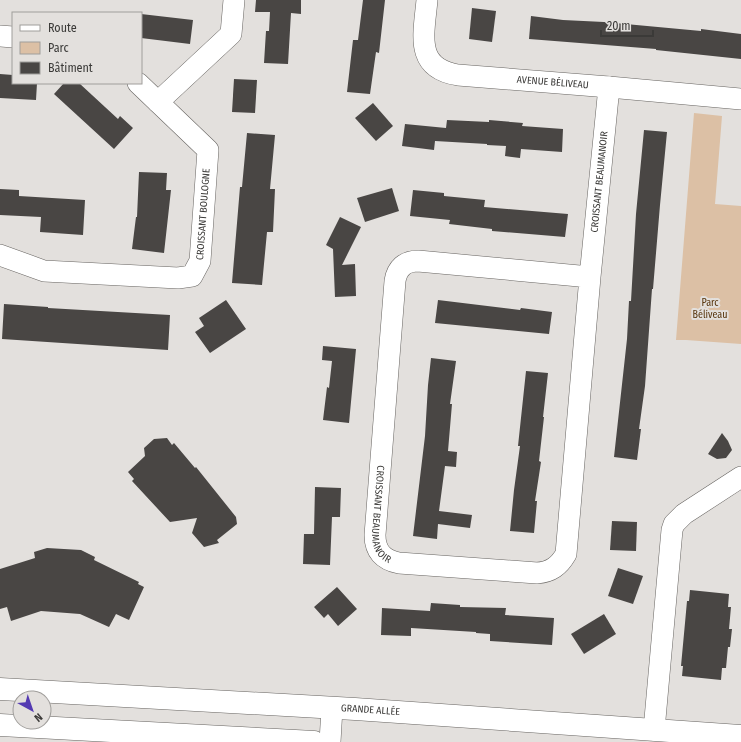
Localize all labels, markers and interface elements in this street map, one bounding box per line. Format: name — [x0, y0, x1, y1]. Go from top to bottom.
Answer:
legend — [12, 12, 142, 84]
scale bar — [601, 12, 653, 38]
text: 20 m — [607, 19, 631, 33]
text: Route — [48, 21, 77, 35]
text: Parc — [48, 41, 69, 55]
text: Bâtiment — [48, 61, 93, 75]
street label: AVENUE BÉLIVEAU — [516, 74, 589, 91]
street label: CROISSANT BEAUMANOIR — [588, 130, 611, 233]
street label: CROISSANT BOULOGNE — [194, 168, 213, 261]
park label: Parc Béliveau — [693, 297, 727, 321]
street label: CROISSANT BEAUMANOIR — [369, 465, 394, 566]
north arrow — [12, 690, 52, 730]
street label: GRANDE ALLÉE — [341, 702, 401, 718]
text: N — [31, 710, 45, 724]

